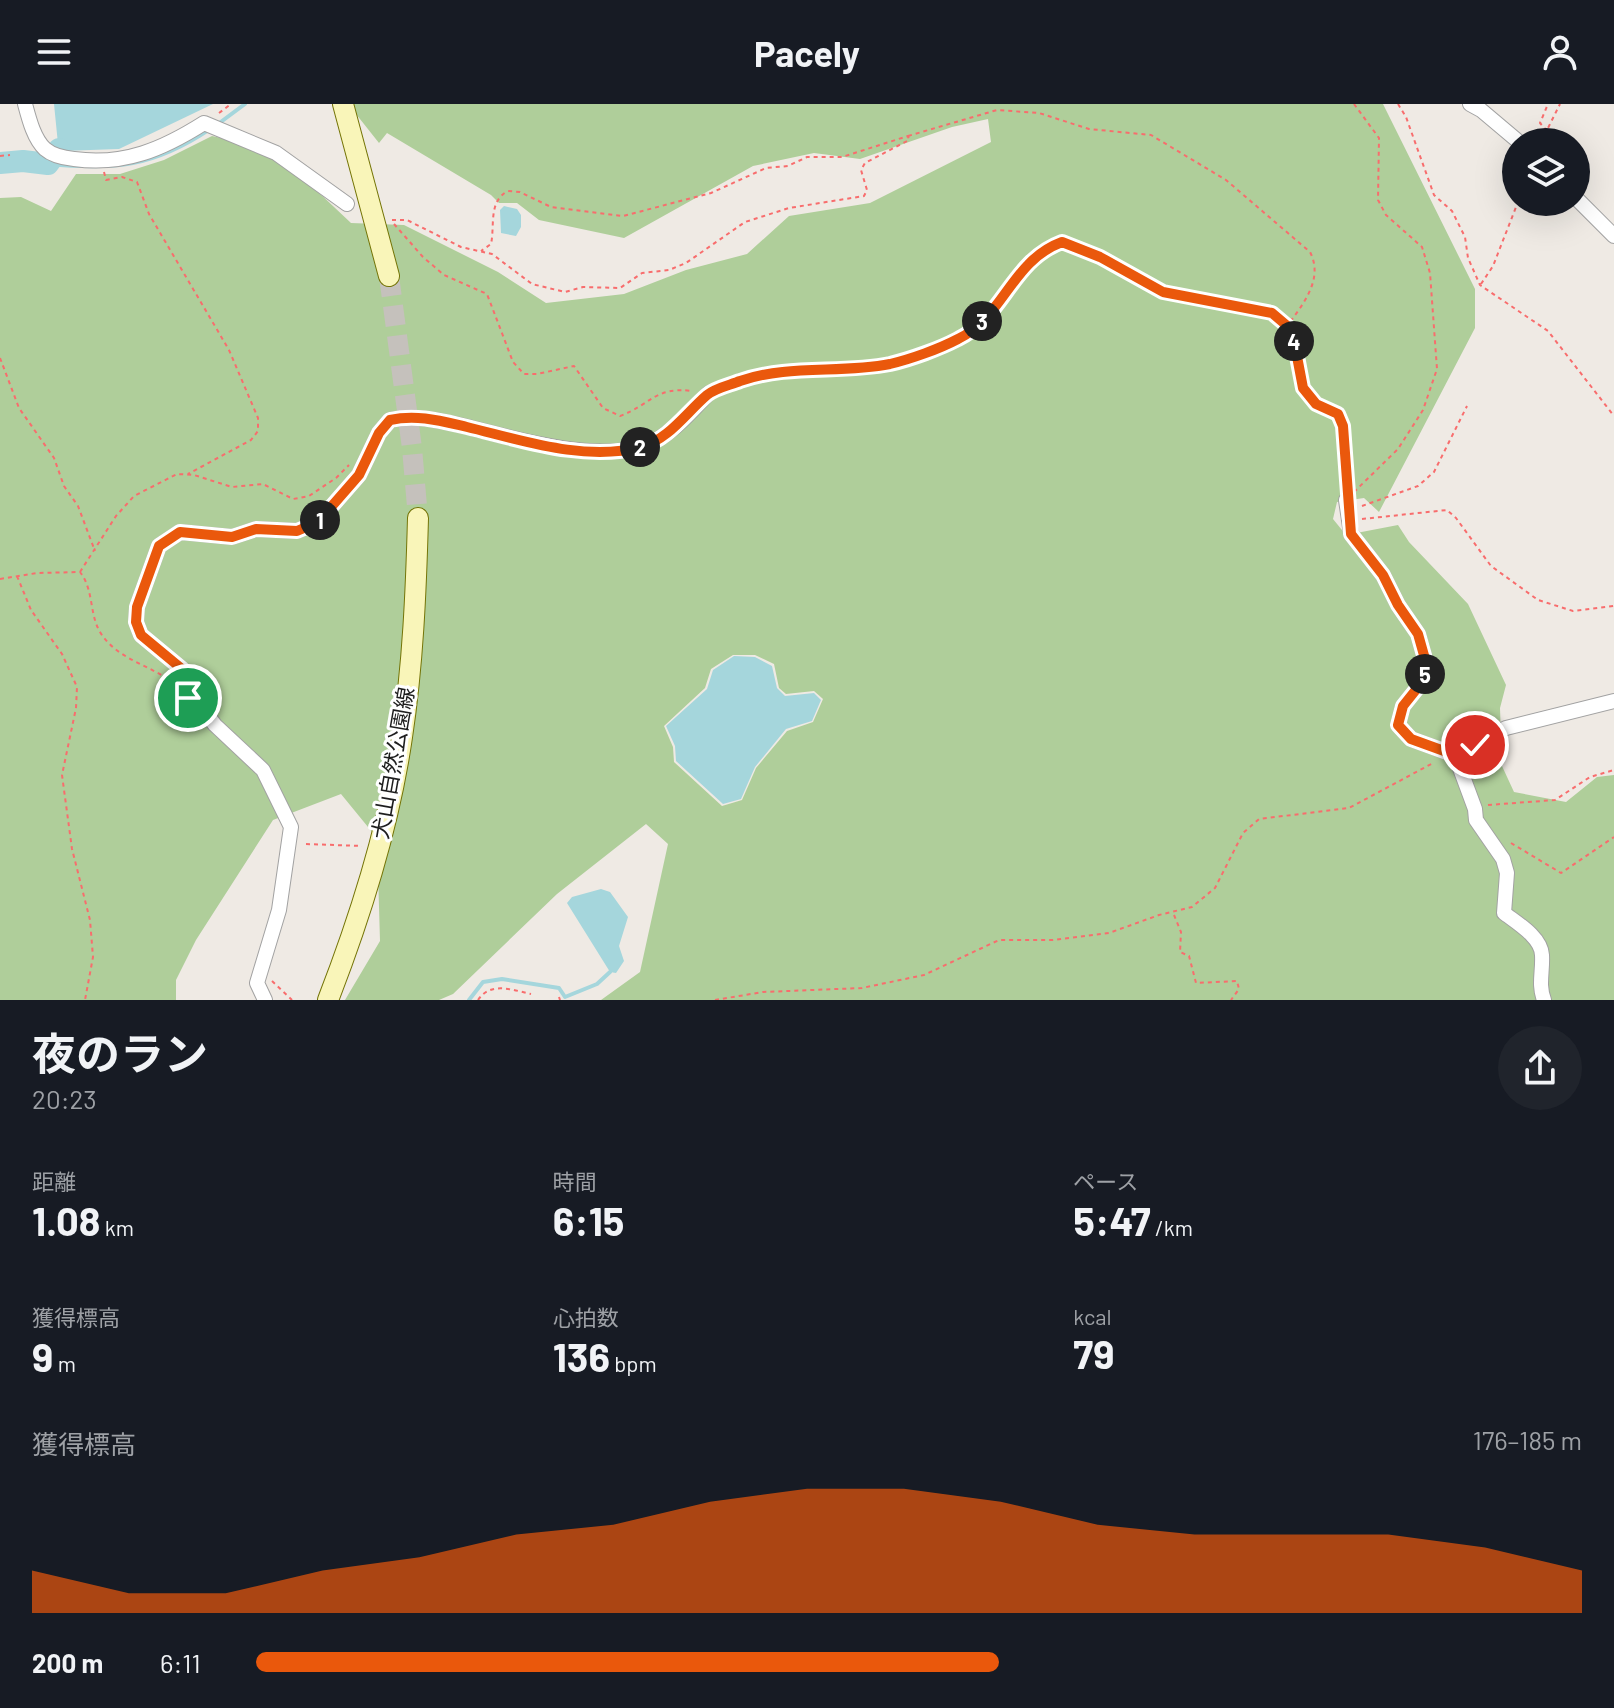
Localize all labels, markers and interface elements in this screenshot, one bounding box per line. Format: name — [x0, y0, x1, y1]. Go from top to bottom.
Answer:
icon: menu — [32, 30, 76, 74]
icon: person — [1538, 30, 1582, 74]
text: Pacely — [754, 31, 860, 74]
map controls — [1502, 128, 1590, 216]
button: layers — [1502, 128, 1590, 216]
pin: 3 — [962, 301, 1002, 341]
text: 3 — [976, 308, 988, 334]
pin: 4 — [1274, 321, 1314, 361]
text: 4 — [1287, 328, 1301, 354]
pin: 2 — [620, 427, 660, 467]
text: 2 — [634, 434, 646, 460]
pin: 1 — [300, 500, 340, 540]
text: 1 — [316, 507, 324, 533]
pin: 5 — [1405, 654, 1445, 694]
text: 5 — [1419, 661, 1431, 687]
pin — [154, 664, 222, 732]
icon: arrive — [166, 676, 210, 720]
street label: 犬山自然公園線 — [366, 685, 418, 841]
pin — [1441, 711, 1509, 779]
icon: check — [1453, 723, 1497, 767]
text: 夜のラン — [32, 1026, 208, 1079]
button: share — [1498, 1026, 1582, 1110]
text: 20:23 — [32, 1083, 97, 1114]
text: 距離 — [32, 1168, 76, 1194]
text: 時間 — [553, 1168, 597, 1194]
text: ペース — [1073, 1168, 1138, 1194]
text: 1.08 — [32, 1196, 100, 1244]
text: 6:15 — [553, 1196, 624, 1244]
text: 5:47 — [1073, 1196, 1151, 1244]
text: km — [100, 1214, 134, 1240]
text: /km — [1151, 1214, 1193, 1240]
text: kcal — [1073, 1303, 1112, 1329]
text: 獲得標高 — [32, 1304, 120, 1330]
text: 心拍数 — [553, 1304, 619, 1330]
text: 79 — [1073, 1329, 1114, 1377]
text: 9 — [32, 1332, 53, 1380]
text: 136 — [553, 1332, 610, 1380]
text: m — [53, 1350, 76, 1376]
text: bpm — [610, 1350, 657, 1376]
text: 176–185 m — [1473, 1424, 1582, 1455]
text: 獲得標高 — [32, 1428, 136, 1459]
text: 200 m — [32, 1647, 103, 1678]
text: 6:11 — [160, 1647, 200, 1678]

